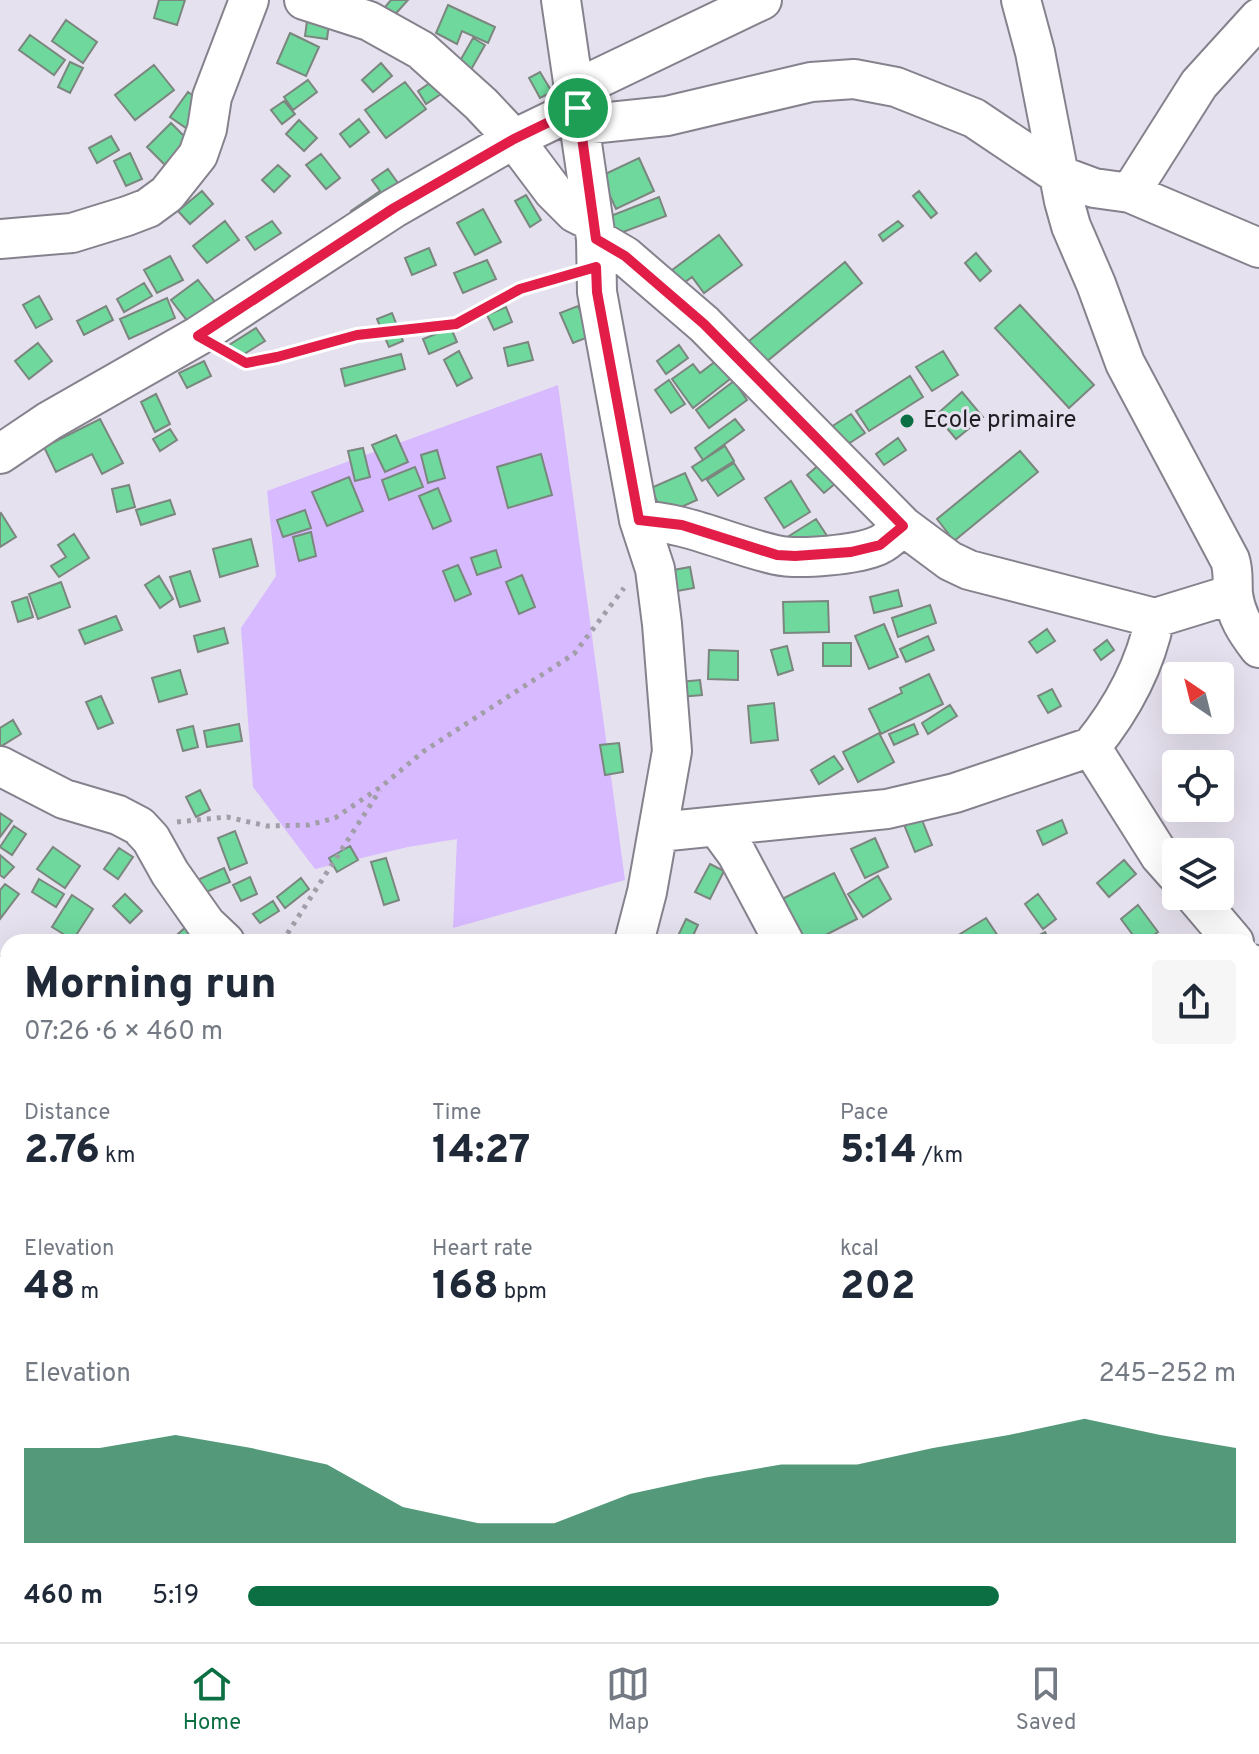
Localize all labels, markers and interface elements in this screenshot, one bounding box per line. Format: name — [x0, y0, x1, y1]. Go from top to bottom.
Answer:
pin — [544, 74, 612, 142]
icon: arrive — [556, 86, 600, 130]
place label: Ecole primaire — [923, 406, 1077, 436]
marker: Ecole primaire — [898, 412, 916, 430]
north arrow — [1162, 662, 1234, 734]
map controls — [1162, 662, 1234, 910]
button: locate — [1162, 750, 1234, 822]
button: layers — [1162, 838, 1234, 910]
text: Morning run — [24, 958, 277, 1014]
button: share — [1152, 960, 1236, 1044]
text: 07:26 · 6 × 460 m — [24, 1016, 223, 1049]
text: Distance — [24, 1100, 110, 1127]
text: Time — [432, 1100, 481, 1127]
text: Pace — [840, 1100, 888, 1127]
text: 2.76 — [24, 1127, 100, 1177]
text: 14:27 — [432, 1127, 530, 1177]
text: 5:14 — [840, 1127, 917, 1177]
text: km — [100, 1143, 135, 1170]
text: /km — [917, 1143, 963, 1170]
text: Elevation — [24, 1236, 114, 1263]
text: Heart rate — [432, 1236, 533, 1263]
text: kcal — [840, 1236, 879, 1263]
text: 48 — [24, 1263, 75, 1313]
text: 168 — [432, 1263, 499, 1313]
text: 202 — [840, 1263, 915, 1313]
text: m — [75, 1279, 99, 1306]
text: bpm — [499, 1279, 547, 1306]
text: Elevation — [24, 1358, 131, 1391]
text: 245–252 m — [1099, 1358, 1236, 1391]
text: 460 m — [24, 1580, 103, 1613]
text: 5:19 — [152, 1580, 199, 1613]
tab: Home — [183, 1662, 241, 1737]
tab: Map — [606, 1662, 650, 1737]
tab: Saved — [1016, 1662, 1076, 1737]

